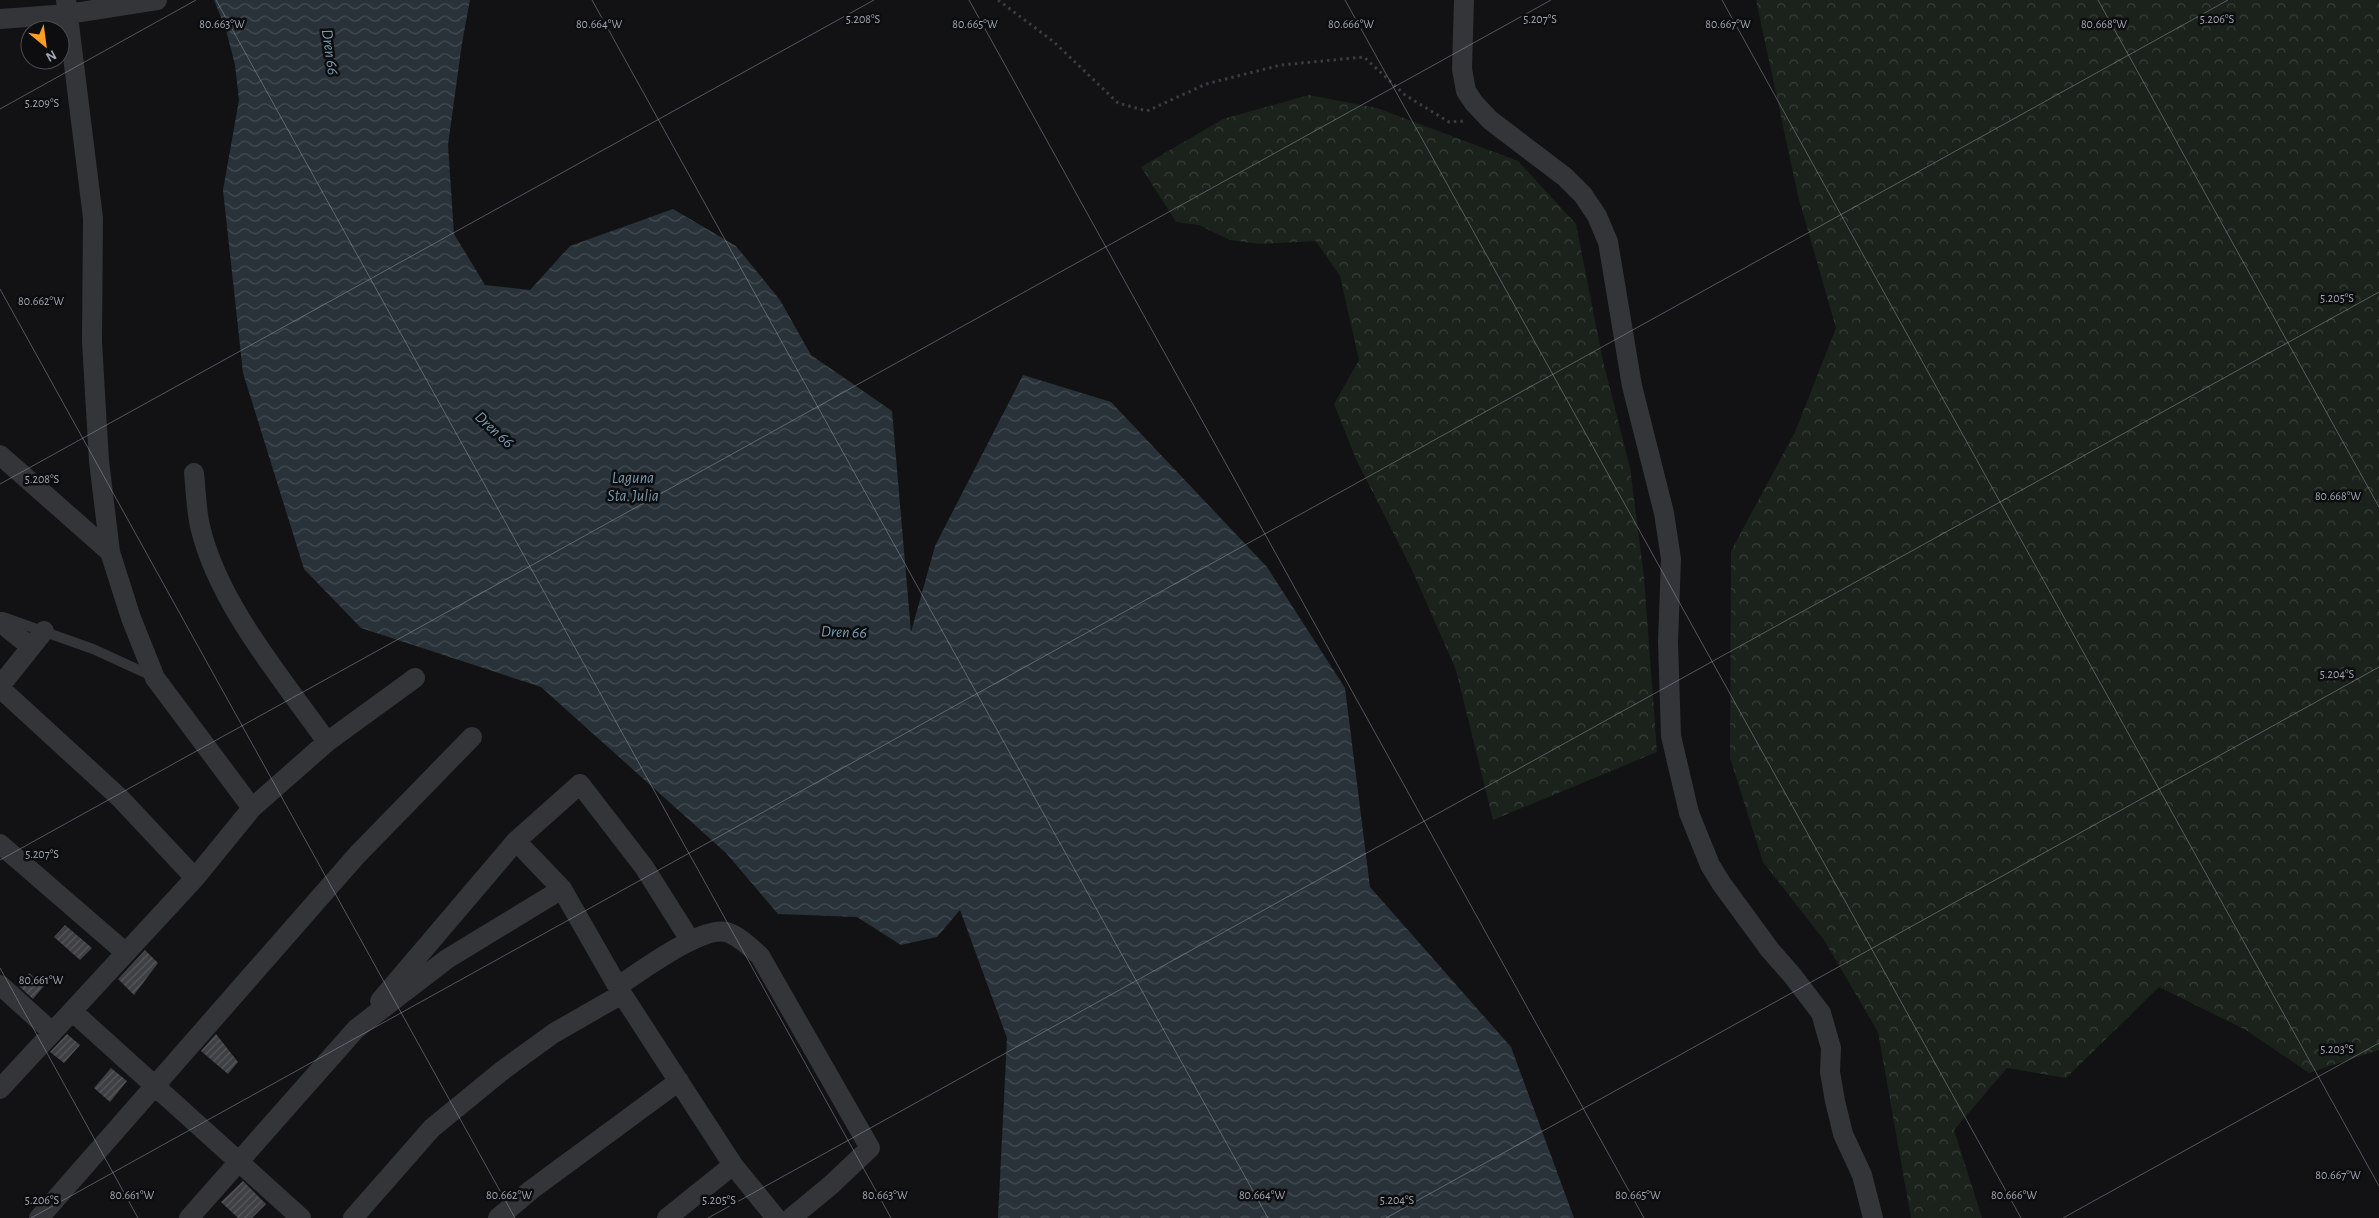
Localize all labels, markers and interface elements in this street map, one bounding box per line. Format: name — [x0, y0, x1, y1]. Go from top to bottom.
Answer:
text: 5.208°S — [846, 13, 881, 25]
text: 5.207°S — [1523, 13, 1557, 25]
text: 5.206°S — [2200, 13, 2235, 25]
text: 80.663°W — [199, 18, 245, 30]
text: 80.664°W — [576, 18, 622, 30]
text: 80.665°W — [952, 18, 998, 30]
text: 80.666°W — [1328, 18, 1374, 30]
text: 80.667°W — [1705, 18, 1751, 30]
text: 80.668°W — [2081, 18, 2127, 30]
north arrow — [20, 20, 70, 70]
water label: Dren 66 — [319, 28, 341, 77]
text: N — [43, 47, 58, 64]
text: 5.209°S — [25, 97, 60, 109]
text: 5.205°S — [2320, 292, 2354, 304]
text: 80.662°W — [18, 295, 64, 307]
water label: Dren 66 — [472, 408, 517, 451]
water label: Laguna Sta. Julia — [607, 470, 659, 504]
text: 5.208°S — [25, 473, 60, 485]
text: 80.668°W — [2315, 490, 2361, 502]
water label: Dren 66 — [821, 623, 868, 641]
text: 5.204°S — [2320, 668, 2355, 680]
text: 5.207°S — [25, 848, 59, 860]
text: 80.661°W — [19, 974, 64, 986]
text: 5.203°S — [2320, 1043, 2354, 1055]
text: 80.667°W — [2315, 1169, 2361, 1181]
text: 80.661°W — [110, 1189, 155, 1201]
text: 80.662°W — [486, 1189, 532, 1201]
text: 80.663°W — [862, 1189, 908, 1201]
text: 80.664°W — [1239, 1189, 1285, 1201]
text: 80.665°W — [1615, 1189, 1661, 1201]
text: 80.666°W — [1991, 1189, 2037, 1201]
text: 5.206°S — [25, 1194, 60, 1206]
text: 5.205°S — [702, 1194, 736, 1206]
text: 5.204°S — [1380, 1194, 1415, 1206]

